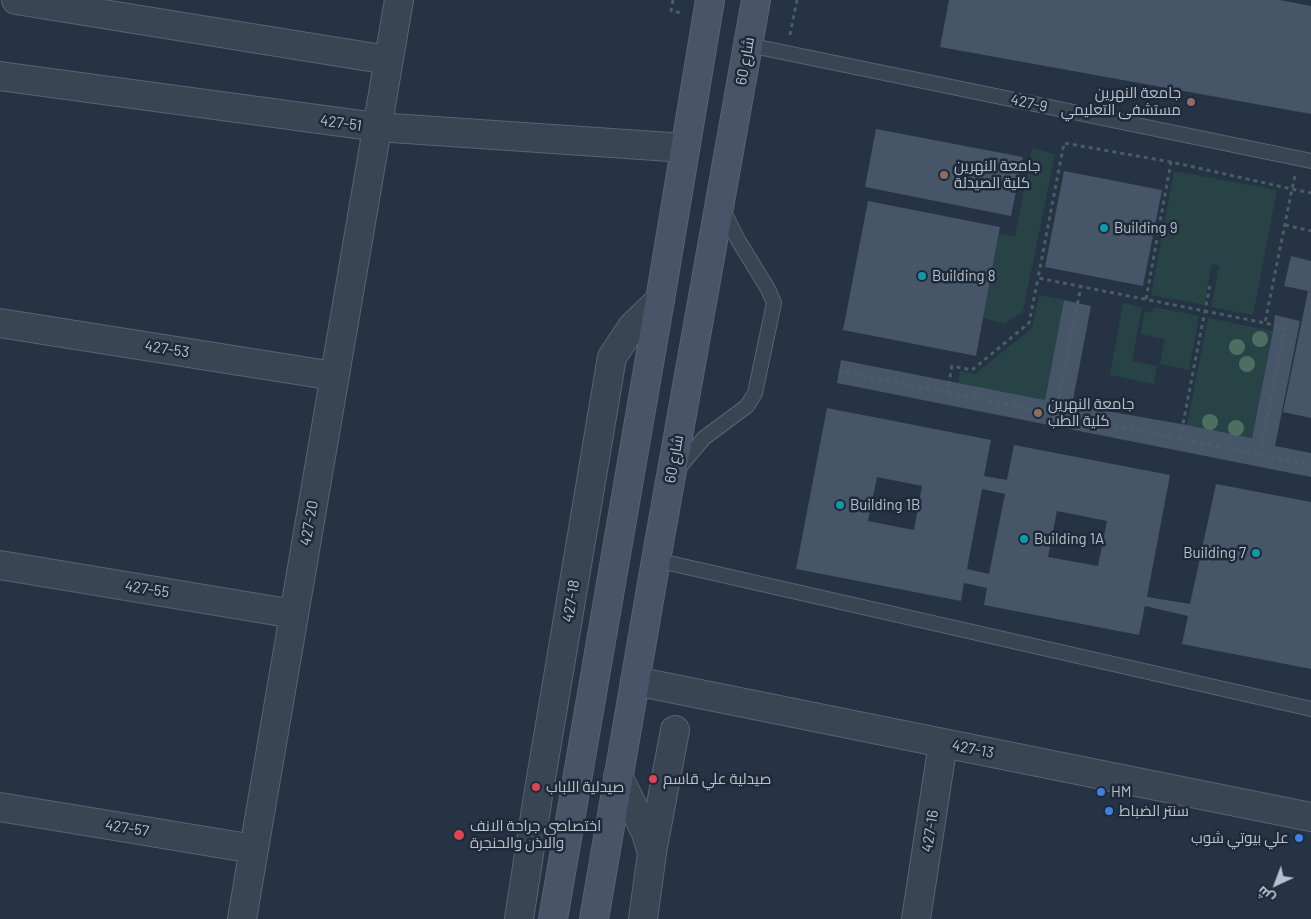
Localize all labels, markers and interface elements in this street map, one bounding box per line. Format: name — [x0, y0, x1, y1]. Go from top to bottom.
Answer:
street label: شارع 60 — [732, 36, 758, 86]
place label: جامعة النهرين مستشفى التعليمي — [1061, 84, 1181, 119]
street label: 427-9 — [1009, 90, 1049, 116]
marker: جامعة النهرين مستشفى التعليمي — [1185, 96, 1197, 108]
street label: 427-51 — [319, 111, 363, 135]
place label: جامعة النهرين كلية الصيدلة — [954, 157, 1040, 192]
marker: جامعة النهرين كلية الصيدلة — [938, 169, 950, 181]
place label: Building 9 — [1114, 219, 1177, 237]
marker: Building 9 — [1098, 222, 1110, 234]
place label: Building 8 — [932, 267, 995, 285]
marker: Building 8 — [916, 270, 928, 282]
street label: 427-53 — [143, 337, 191, 361]
place label: جامعة النهرين كلية الطب — [1048, 395, 1134, 430]
marker: جامعة النهرين كلية الطب — [1032, 407, 1044, 419]
street label: شارع 60 — [661, 434, 687, 484]
place label: Building 1B — [850, 496, 920, 514]
street label: 427-20 — [296, 499, 322, 547]
marker: Building 1B — [834, 499, 846, 511]
place label: Building 1A — [1034, 530, 1104, 548]
marker: Building 1A — [1018, 533, 1030, 545]
place label: Building 7 — [1183, 544, 1246, 562]
marker: Building 7 — [1250, 547, 1262, 559]
street label: 427-55 — [124, 577, 170, 601]
street label: 427-18 — [559, 579, 583, 623]
street label: 427-13 — [951, 736, 995, 762]
place label: صيدلية علي قاسم — [663, 770, 771, 788]
marker: صيدلية علي قاسم — [647, 773, 659, 785]
place label: صيدلية اللباب — [546, 778, 624, 796]
marker: صيدلية اللباب — [530, 781, 542, 793]
place label: HM — [1111, 783, 1132, 801]
marker: HM — [1095, 786, 1107, 798]
place label: سنتر الضباط — [1119, 802, 1189, 820]
marker: سنتر الضباط — [1103, 805, 1115, 817]
street label: 427-16 — [918, 809, 942, 853]
street label: 427-57 — [104, 816, 150, 840]
place label: اختصاصي جراحة الانف والاذن والحنجرة — [470, 817, 601, 852]
marker: اختصاصي جراحة الانف والاذن والحنجرة — [452, 828, 466, 842]
place label: علي بيوتي شوب — [1191, 829, 1289, 847]
marker: علي بيوتي شوب — [1293, 832, 1305, 844]
north arrow — [1251, 859, 1301, 909]
text: ش — [1253, 883, 1278, 908]

